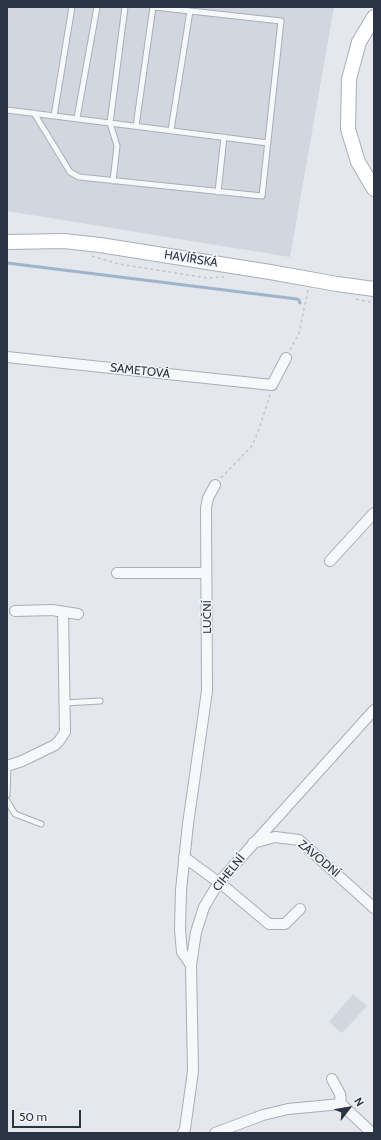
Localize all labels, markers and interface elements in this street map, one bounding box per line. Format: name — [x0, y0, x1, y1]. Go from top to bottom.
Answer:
street label: HAVÍŘSKÁ — [163, 248, 219, 270]
street label: SAMETOVÁ — [109, 361, 171, 381]
street label: LUČNÍ — [200, 600, 214, 634]
street label: ZÁVODNÍ — [295, 837, 343, 881]
street label: CIHELNÍ — [210, 852, 248, 894]
north arrow — [329, 1088, 369, 1128]
text: N — [351, 1095, 367, 1109]
scale bar — [14, 1102, 83, 1128]
text: 50 m — [19, 1109, 47, 1124]

